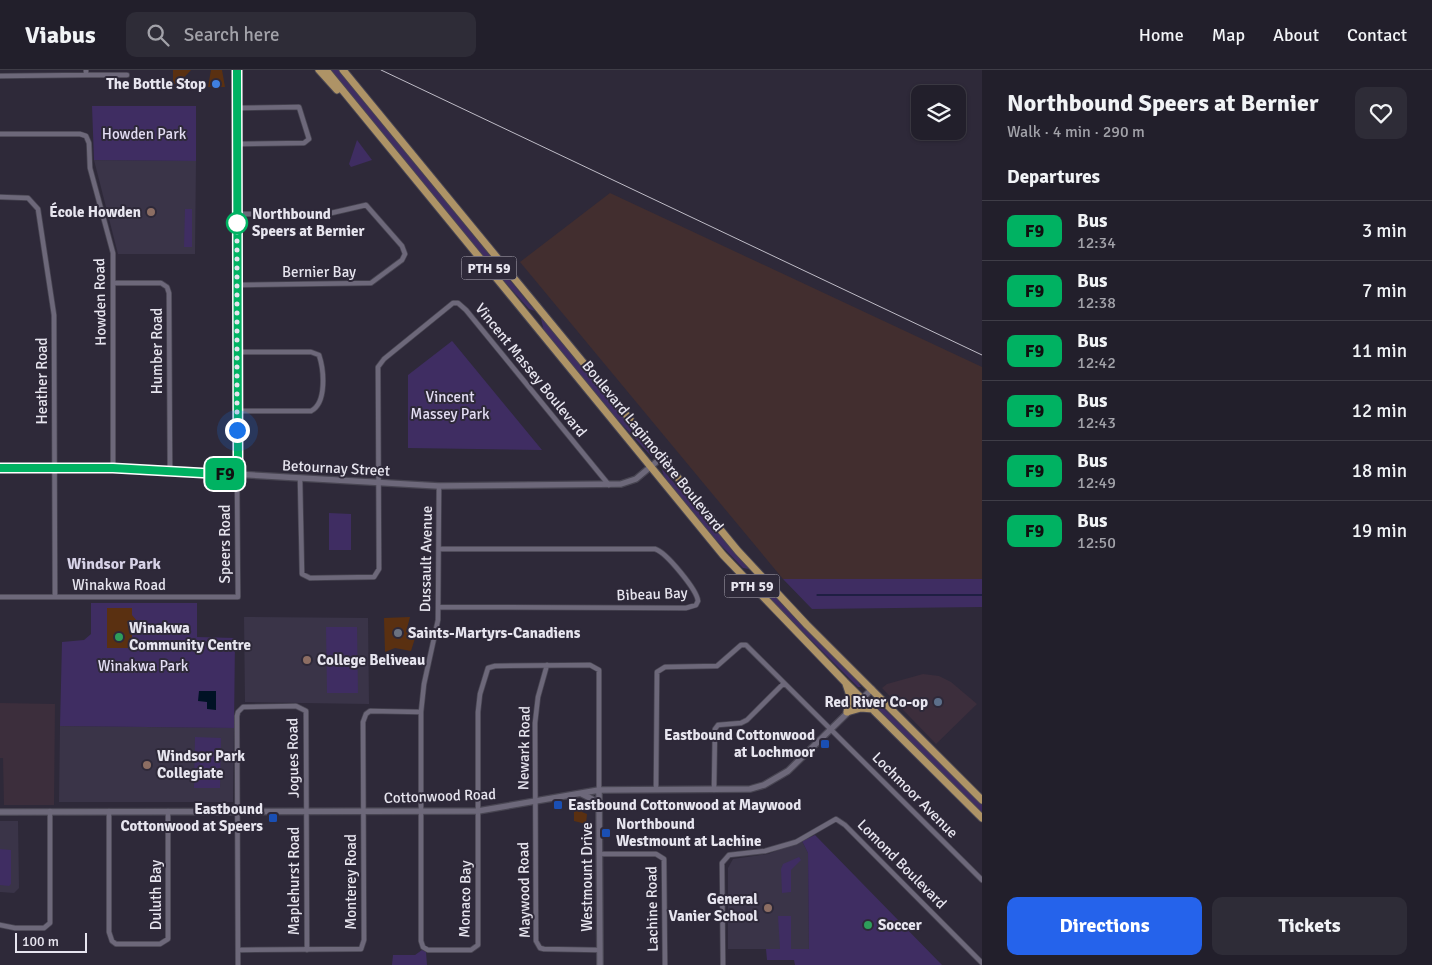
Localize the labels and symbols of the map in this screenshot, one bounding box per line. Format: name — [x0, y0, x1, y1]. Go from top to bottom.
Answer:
place label: The Bottle Stop — [106, 75, 206, 93]
marker: The Bottle Stop — [210, 78, 222, 90]
park label: Howden Park — [102, 125, 187, 143]
place label: École Howden — [49, 202, 141, 221]
place label: Northbound Speers at Bernier — [252, 205, 364, 240]
marker: École Howden — [145, 206, 157, 218]
marker: Northbound Speers at Bernier — [226, 212, 248, 234]
road number: PTH 59 — [462, 257, 516, 280]
street label: Howden Road — [90, 258, 110, 346]
street label: Bernier Bay — [282, 263, 356, 281]
street label: Vincent Massey Boulevard — [471, 299, 591, 441]
street label: Humber Road — [148, 308, 166, 394]
street label: Heather Road — [33, 337, 51, 424]
street label: Boulevard Lagimodière Boulevard — [579, 357, 728, 535]
park label: Vincent Massey Park — [410, 388, 490, 423]
your location — [225, 418, 250, 443]
street label: Betournay Street — [281, 456, 391, 480]
line badge: F9 — [202, 458, 248, 490]
street label: Speers Road — [216, 505, 234, 583]
street label: Dussault Avenue — [416, 506, 436, 612]
district label: Windsor Park — [67, 554, 162, 574]
road number: PTH 59 — [724, 574, 780, 598]
street label: Winakwa Road — [72, 576, 166, 594]
street label: Bibeau Bay — [616, 584, 688, 604]
place label: Winakwa Community Centre — [129, 619, 251, 654]
place label: Saints-Martyrs-Canadiens — [408, 624, 581, 642]
marker: Saints-Martyrs-Canadiens — [392, 627, 404, 639]
marker: Winakwa Community Centre — [113, 631, 125, 643]
place label: College Beliveau — [317, 651, 425, 669]
marker: College Beliveau — [301, 654, 313, 666]
park label: Winakwa Park — [98, 657, 189, 675]
place label: Red River Co-op — [824, 693, 928, 711]
marker: Red River Co-op — [932, 696, 944, 708]
street label: Newark Road — [514, 706, 534, 790]
street label: Jogues Road — [283, 718, 303, 798]
place label: Eastbound Cottonwood at Lochmoor — [664, 726, 815, 761]
marker: Eastbound Cottonwood at Lochmoor — [819, 738, 831, 750]
place label: Windsor Park Collegiate — [157, 747, 245, 782]
street label: Lochmoor Avenue — [868, 748, 962, 842]
marker: Windsor Park Collegiate — [141, 759, 153, 771]
street label: Cottonwood Road — [384, 785, 496, 807]
place label: Eastbound Cottonwood at Maywood — [568, 796, 801, 814]
marker: Eastbound Cottonwood at Maywood — [552, 799, 564, 811]
place label: Eastbound Cottonwood at Speers — [120, 800, 263, 835]
marker: Eastbound Cottonwood at Speers — [267, 812, 279, 824]
place label: Northbound Westmount at Lachine — [616, 815, 761, 850]
street label: Lomond Boulevard — [854, 816, 950, 912]
street label: Westmount Drive — [578, 822, 596, 932]
street label: Maplehurst Road — [285, 827, 303, 935]
marker: Northbound Westmount at Lachine — [600, 827, 612, 839]
street label: Monterey Road — [342, 834, 360, 930]
street label: Maywood Road — [514, 842, 534, 938]
street label: Duluth Bay — [147, 860, 165, 930]
street label: Monaco Bay — [455, 860, 475, 938]
street label: Lachine Road — [642, 866, 662, 952]
place label: General Vanier School — [668, 890, 758, 925]
marker: General Vanier School — [762, 902, 774, 914]
place label: Soccer — [878, 916, 922, 934]
marker: Soccer — [862, 919, 874, 931]
scale bar — [15, 930, 88, 953]

